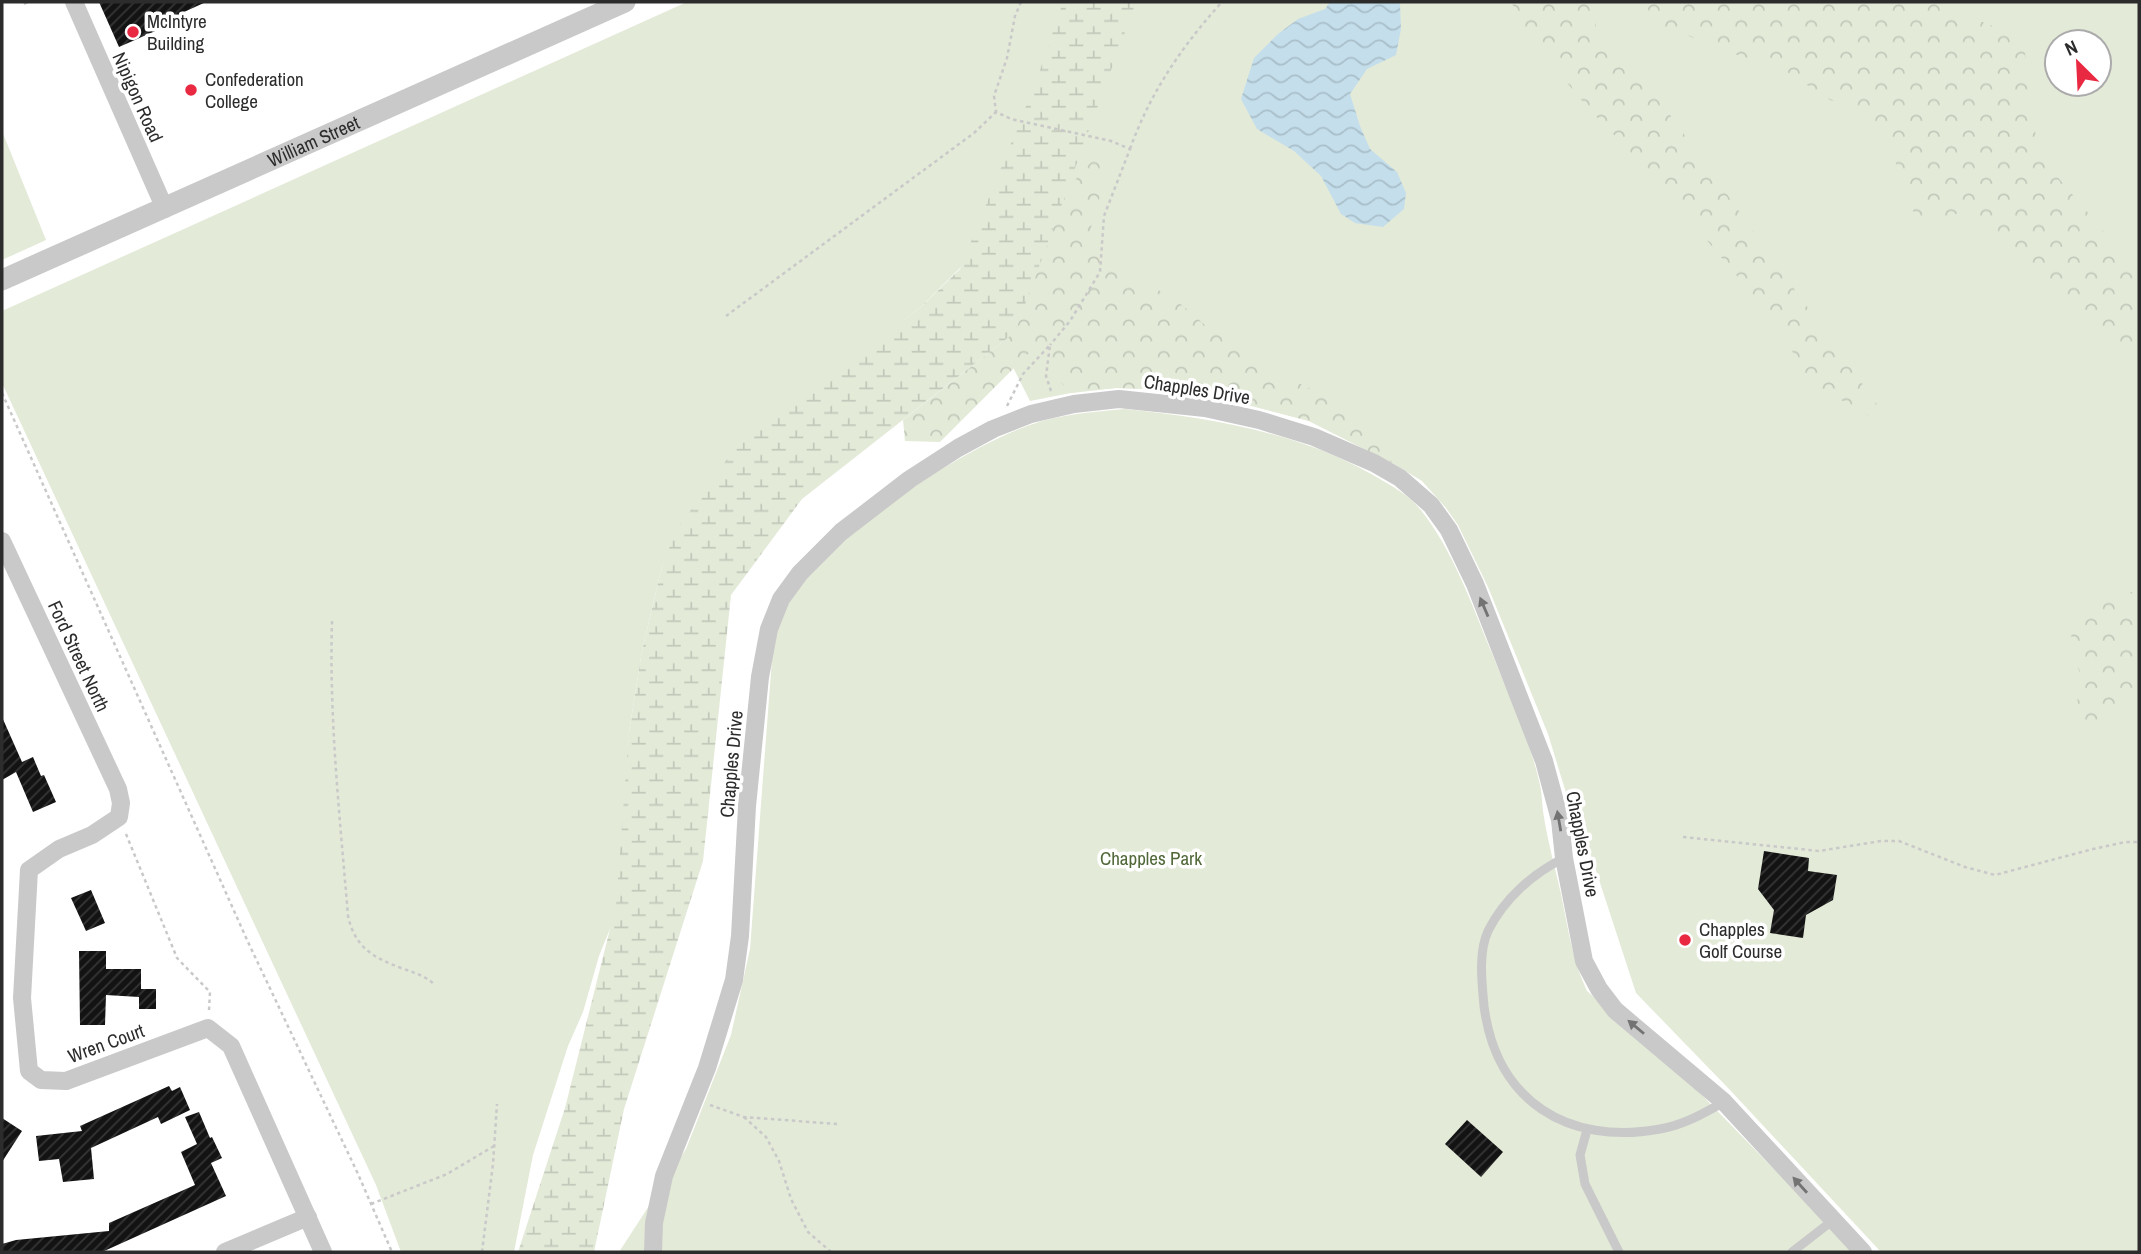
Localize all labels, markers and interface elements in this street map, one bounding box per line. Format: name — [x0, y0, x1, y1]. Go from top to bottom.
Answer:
place label: McIntyre Building — [147, 8, 207, 56]
marker: McIntyre Building — [125, 24, 141, 40]
north arrow — [2043, 28, 2113, 98]
text: N — [2061, 33, 2082, 62]
street label: Nipigon Road — [107, 48, 169, 146]
place label: Confederation College — [205, 66, 304, 114]
marker: Confederation College — [183, 82, 199, 98]
street label: William Street — [263, 109, 364, 173]
street label: Chapples Drive — [1142, 368, 1252, 410]
street label: Ford Street North — [42, 596, 116, 716]
one-way arrow — [1479, 596, 1490, 617]
street label: Chapples Drive — [713, 709, 749, 819]
street label: Chapples Drive — [1560, 789, 1606, 899]
one-way arrow — [1553, 810, 1564, 832]
park label: Chapples Park — [1100, 845, 1202, 871]
place label: Chapples Golf Course — [1699, 916, 1782, 964]
marker: Chapples Golf Course — [1677, 932, 1693, 948]
street label: Wren Court — [64, 1017, 148, 1069]
one-way arrow — [1628, 1020, 1645, 1035]
one-way arrow — [1792, 1177, 1808, 1194]

